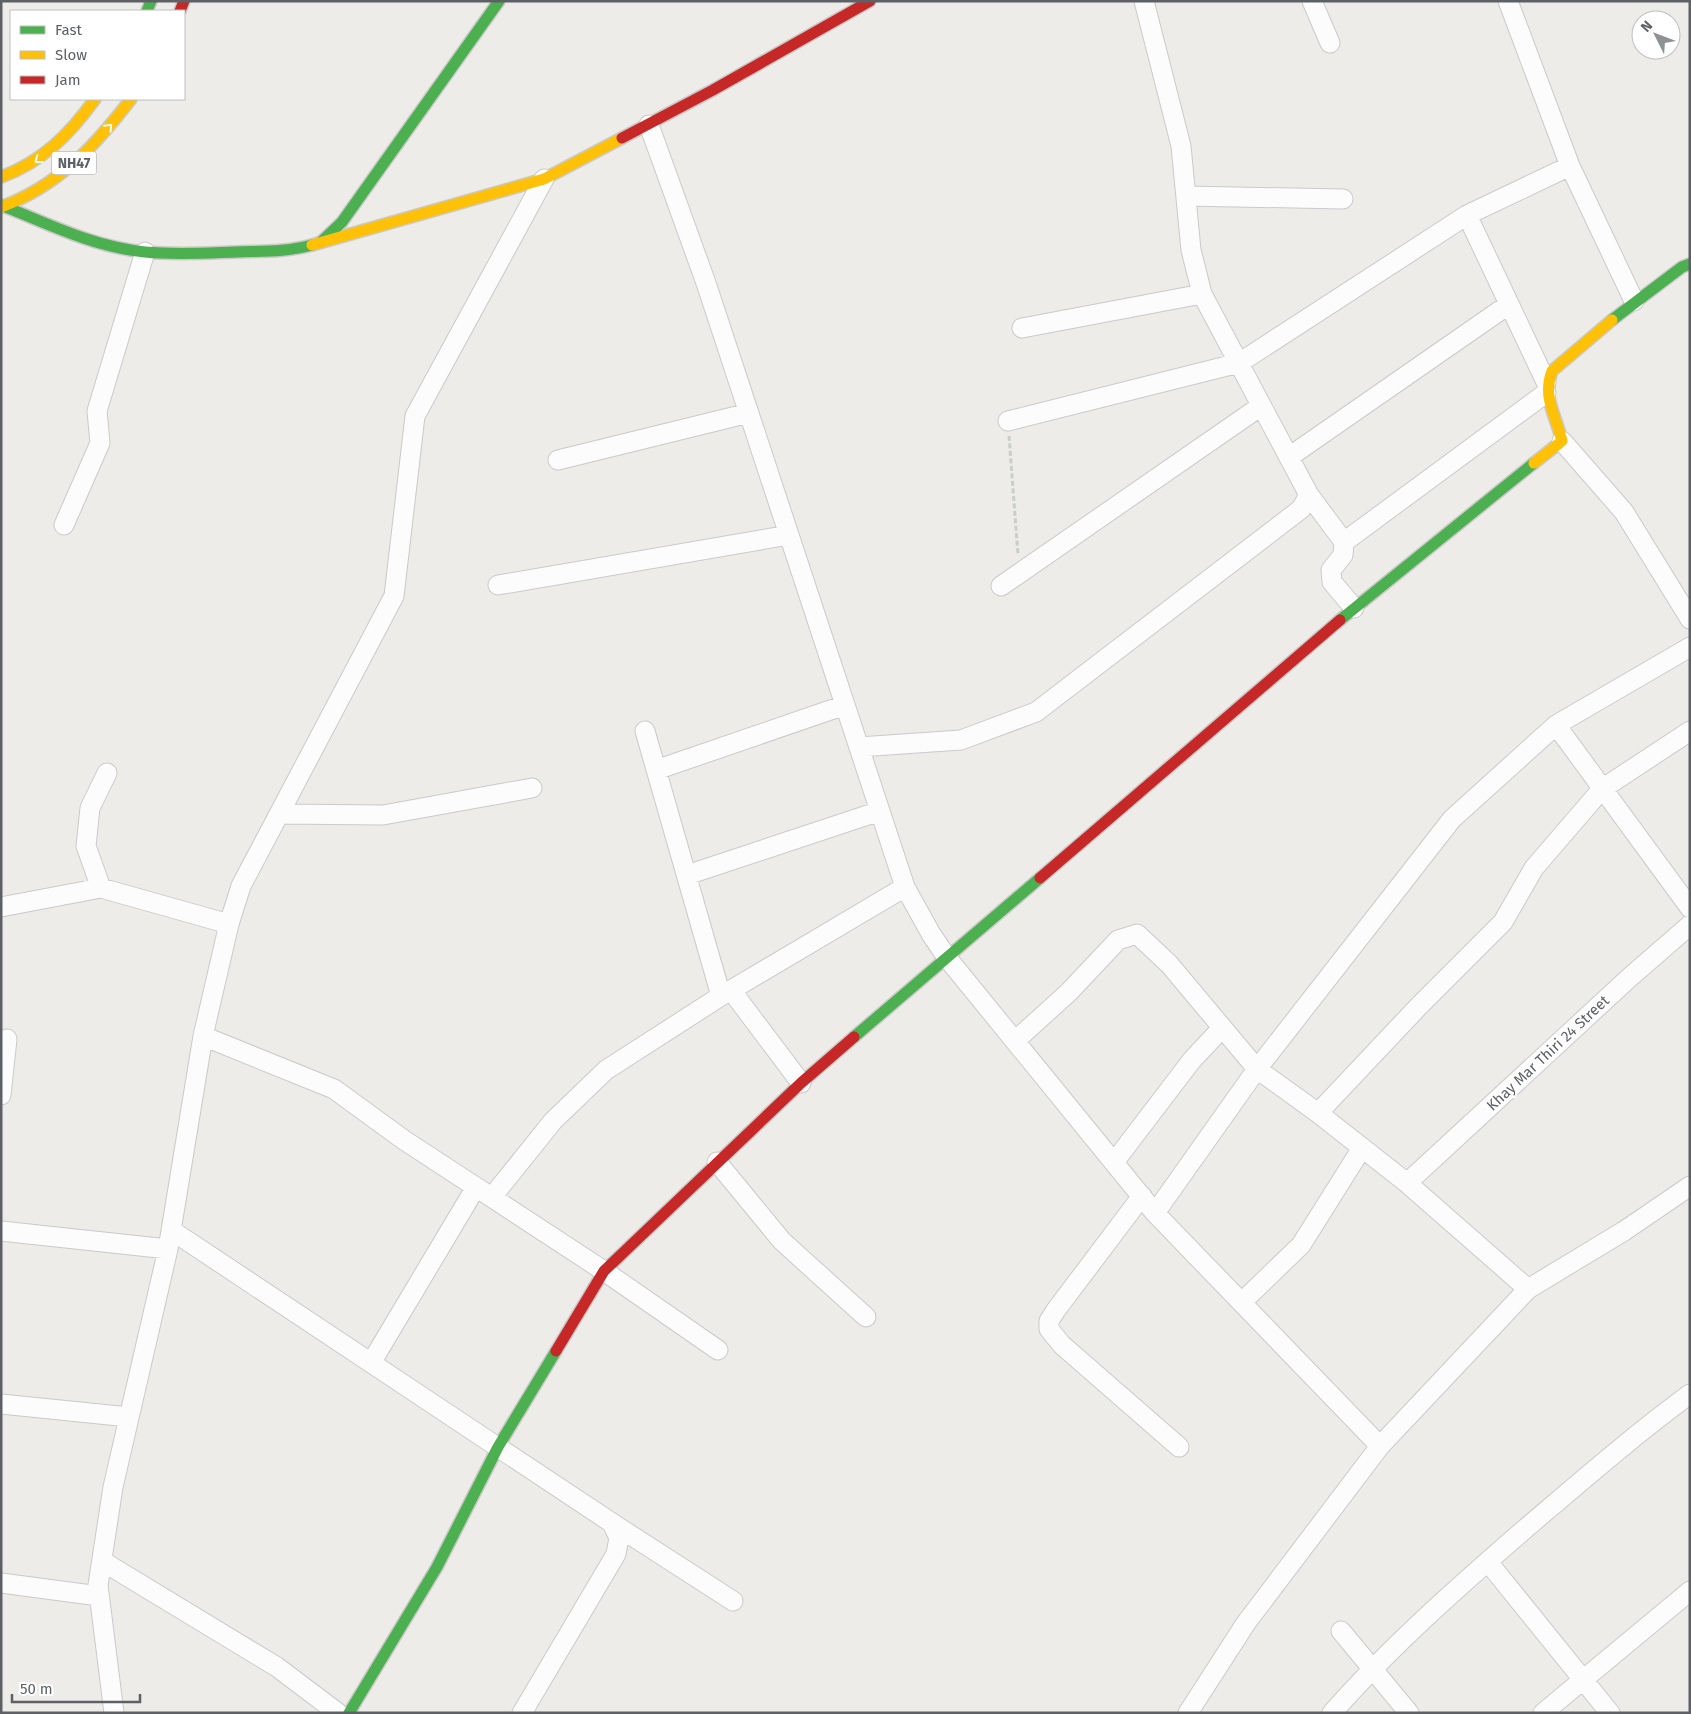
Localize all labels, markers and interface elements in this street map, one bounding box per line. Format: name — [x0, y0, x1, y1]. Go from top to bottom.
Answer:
legend — [10, 10, 185, 100]
north arrow — [1631, 10, 1681, 60]
text: N — [1637, 17, 1656, 36]
text: Fast — [55, 21, 82, 39]
text: Slow — [55, 46, 87, 64]
text: Jam — [55, 71, 81, 89]
one-way arrow — [103, 124, 112, 133]
road number: NH47 — [52, 152, 96, 174]
one-way arrow — [35, 154, 44, 162]
street label: Khay Mar Thiri 24 Street — [1483, 991, 1613, 1114]
scale bar — [12, 1672, 140, 1704]
text: 50 m — [20, 1680, 53, 1698]

